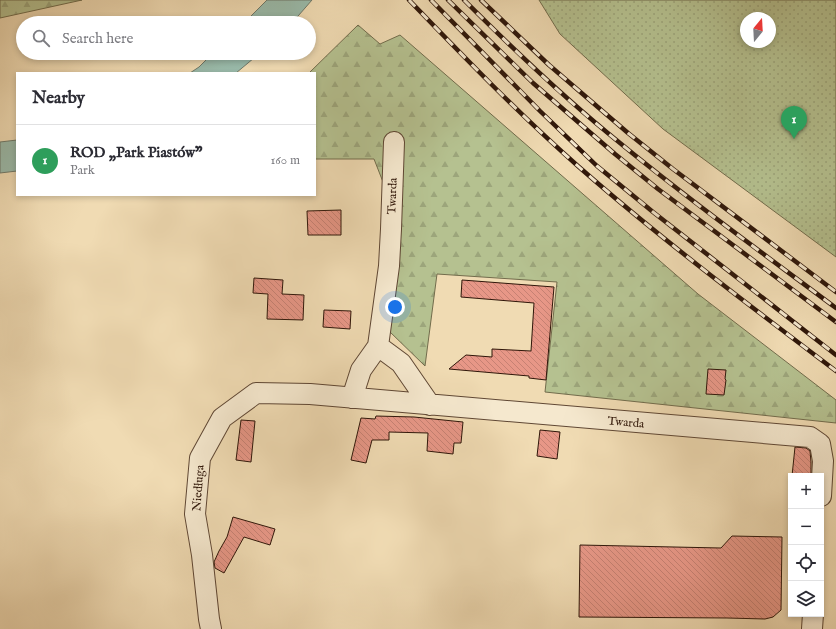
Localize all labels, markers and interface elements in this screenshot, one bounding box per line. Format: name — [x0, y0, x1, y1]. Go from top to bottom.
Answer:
north arrow — [740, 12, 776, 48]
search box — [16, 16, 316, 60]
icon: search — [30, 27, 52, 49]
text: Search here — [62, 29, 133, 48]
text: Nearby — [32, 88, 85, 109]
pin: 1 — [781, 106, 807, 139]
text: ROD „Park Piastów” — [70, 143, 203, 162]
text: 1 — [43, 152, 47, 169]
text: 160 m — [270, 152, 300, 169]
text: Park — [70, 162, 95, 179]
street label: Twarda — [384, 177, 401, 215]
your location — [385, 297, 405, 317]
street label: Twarda — [607, 413, 646, 432]
street label: Niedługa — [189, 464, 208, 512]
map controls — [788, 473, 824, 617]
button: + — [788, 473, 824, 509]
button: − — [788, 509, 824, 545]
button: locate — [788, 545, 824, 581]
button: layers — [788, 581, 824, 617]

